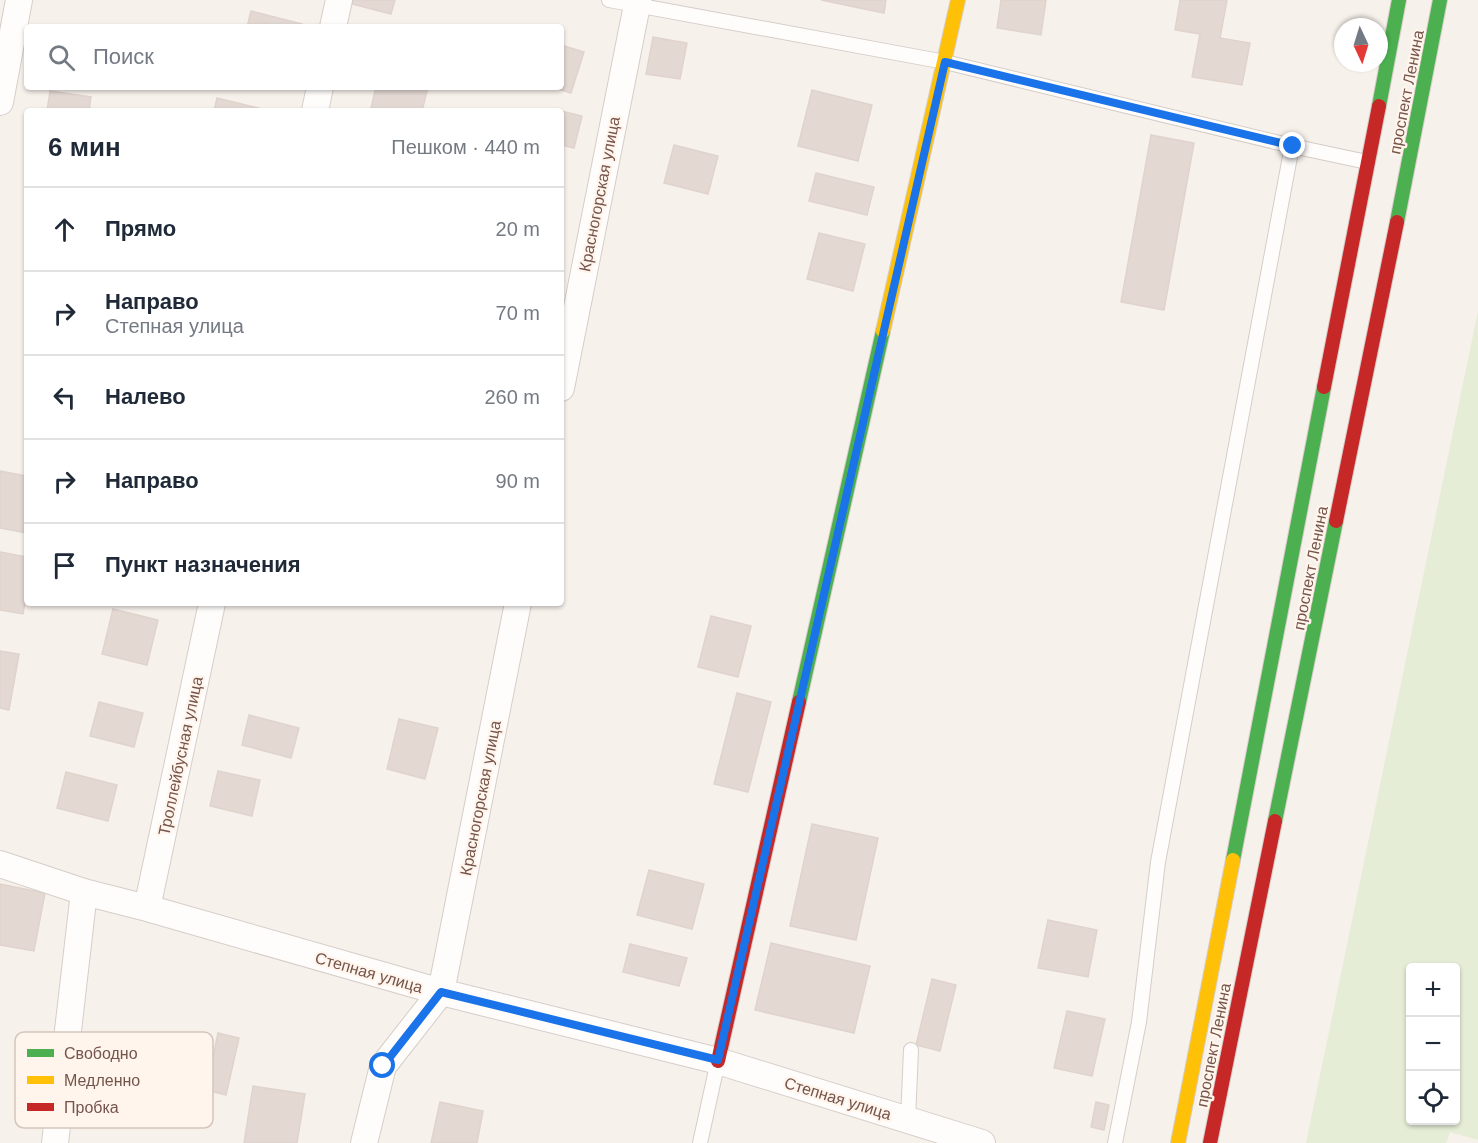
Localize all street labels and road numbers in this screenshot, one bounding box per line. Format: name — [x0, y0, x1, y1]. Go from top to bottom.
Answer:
street label: проспект Ленина — [1386, 29, 1427, 156]
street label: Красногорская улица — [576, 115, 623, 273]
street label: проспект Ленина — [1290, 505, 1331, 632]
street label: Троллейбусная улица — [155, 675, 206, 837]
street label: Красногорская улица — [457, 719, 504, 877]
street label: Степная улица — [313, 949, 425, 996]
street label: проспект Ленина — [1193, 982, 1234, 1109]
street label: Степная улица — [782, 1074, 894, 1123]

